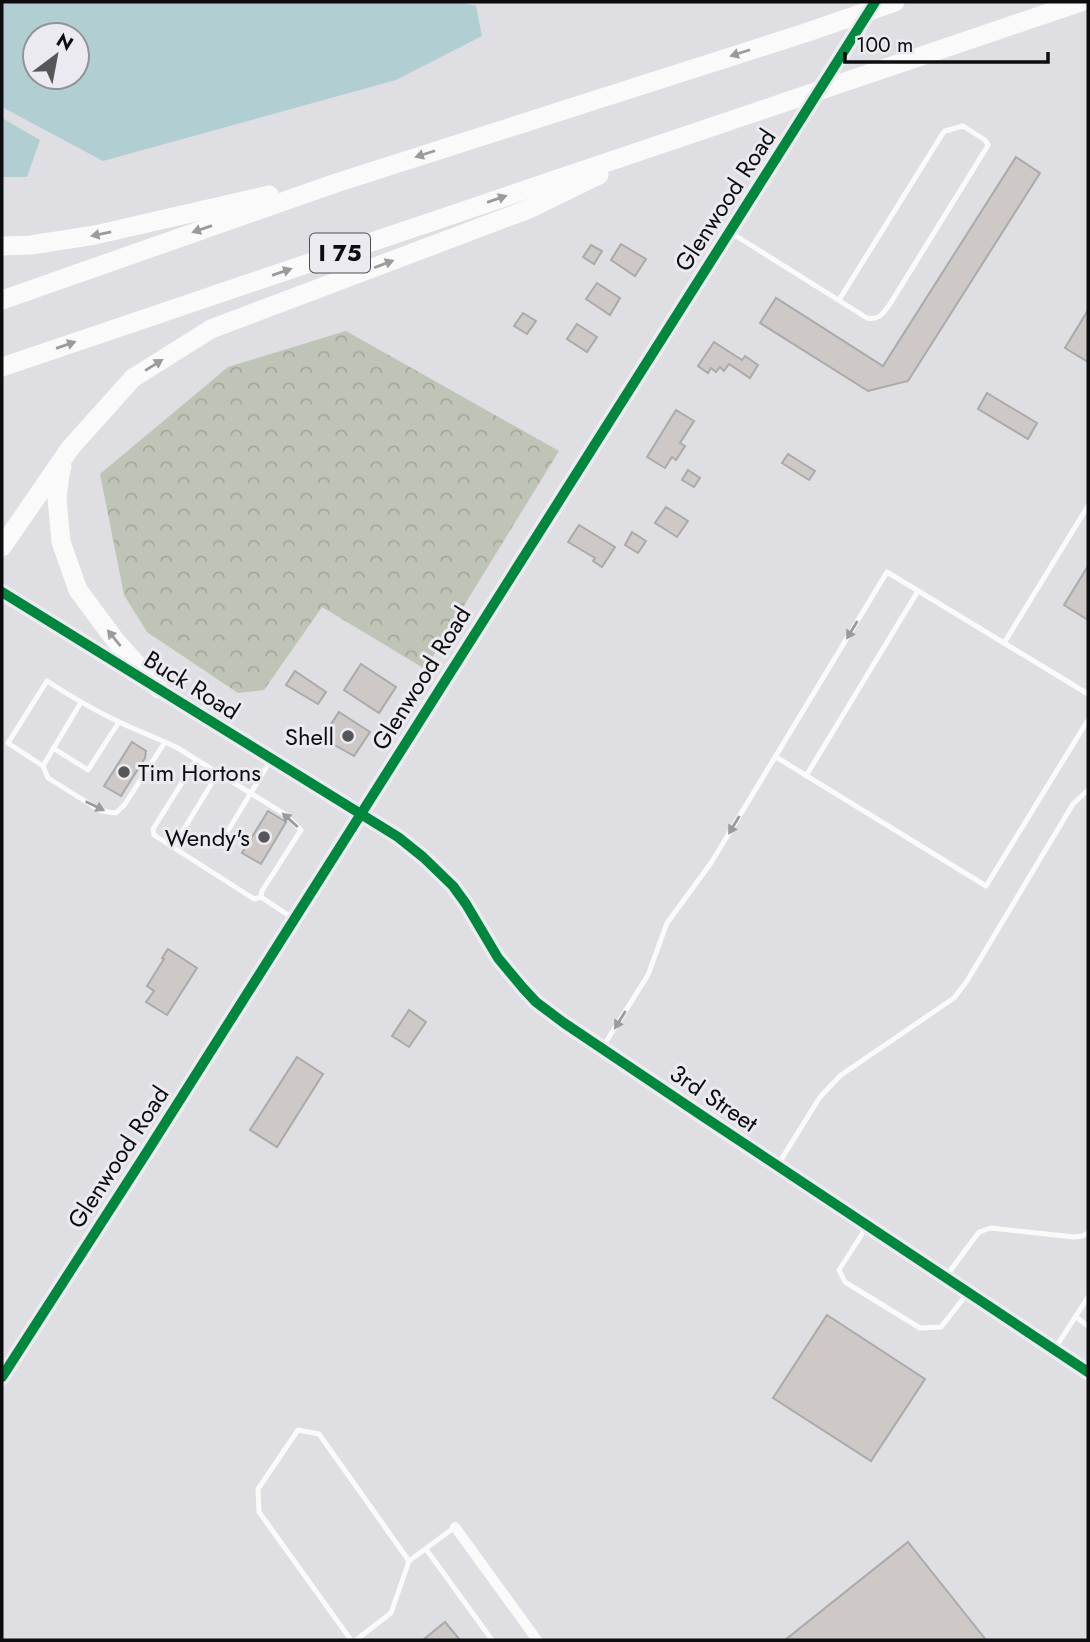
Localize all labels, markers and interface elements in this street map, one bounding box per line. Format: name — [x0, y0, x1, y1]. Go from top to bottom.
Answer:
north arrow — [21, 21, 91, 91]
scale bar — [845, 21, 1048, 65]
text: N — [51, 27, 78, 57]
text: 100 m — [856, 30, 913, 60]
one-way arrow — [730, 49, 751, 59]
street label: Glenwood Road — [666, 122, 784, 278]
one-way arrow — [415, 149, 436, 160]
one-way arrow — [487, 193, 508, 204]
one-way arrow — [191, 224, 212, 235]
one-way arrow — [90, 228, 112, 239]
road number: I 75 — [310, 234, 370, 272]
one-way arrow — [374, 258, 395, 269]
one-way arrow — [272, 266, 293, 277]
one-way arrow — [56, 339, 77, 350]
one-way arrow — [145, 358, 164, 371]
street label: Glenwood Road — [363, 599, 479, 757]
one-way arrow — [846, 621, 858, 640]
one-way arrow — [107, 629, 122, 646]
street label: Buck Road — [137, 642, 247, 728]
place label: Shell — [285, 719, 334, 754]
marker: Shell — [340, 728, 356, 744]
place label: Tim Hortons — [138, 755, 261, 790]
marker: Tim Hortons — [116, 764, 132, 780]
one-way arrow — [86, 800, 106, 812]
one-way arrow — [281, 812, 299, 828]
one-way arrow — [728, 815, 741, 835]
place label: Wendy's — [165, 820, 250, 855]
marker: Wendy's — [256, 829, 272, 845]
one-way arrow — [613, 1011, 626, 1030]
street label: 3rd Street — [663, 1056, 765, 1140]
street label: Glenwood Road — [59, 1079, 177, 1235]

